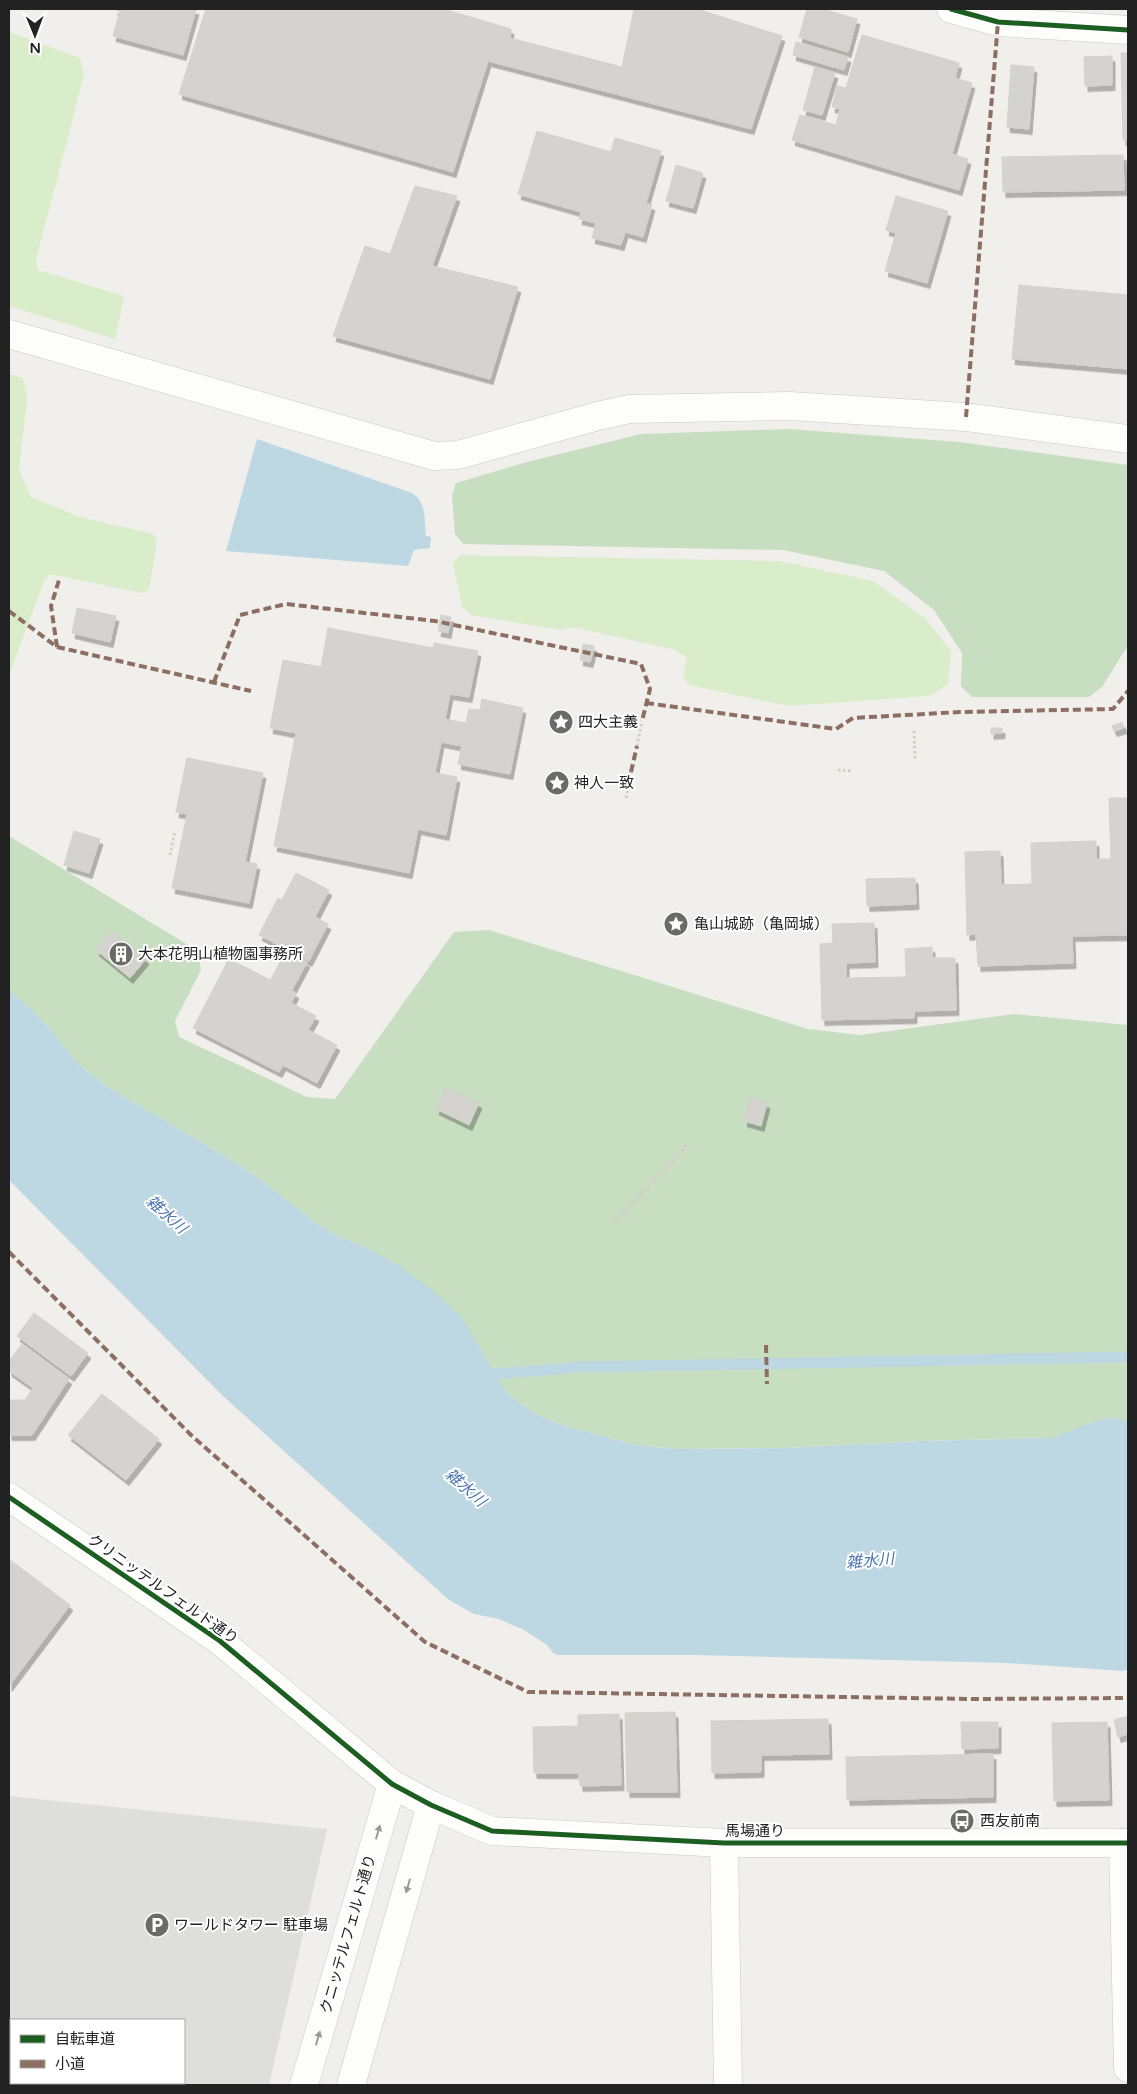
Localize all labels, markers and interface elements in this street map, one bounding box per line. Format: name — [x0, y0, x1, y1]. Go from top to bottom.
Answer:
north arrow — [10, 10, 60, 60]
text: N — [29, 39, 41, 56]
place icon: 四大主義 — [548, 709, 574, 735]
place label: 四大主義 — [578, 713, 638, 731]
place icon: 神人一致 — [544, 770, 570, 796]
place label: 神人一致 — [574, 774, 634, 792]
place icon: 亀山城跡（亀岡城） — [663, 911, 689, 937]
place label: 亀山城跡（亀岡城） — [694, 915, 829, 933]
building icon: 大本花明山植物園事務所 — [108, 941, 134, 967]
place label: 大本花明山植物園事務所 — [138, 945, 303, 963]
water label: 雑水川 — [142, 1191, 192, 1240]
water label: 雑水川 — [441, 1464, 491, 1513]
street label: クリニッテルフェルド通り — [84, 1530, 242, 1648]
water label: 雑水川 — [845, 1549, 897, 1573]
bus stop icon: 西友前南 — [949, 1808, 975, 1834]
place label: 西友前南 — [980, 1812, 1040, 1830]
street label: 馬場通り — [725, 1822, 785, 1840]
one-way arrow — [375, 1824, 383, 1839]
street label: クニッテルフェルト通り — [317, 1852, 379, 2016]
one-way arrow — [404, 1878, 412, 1893]
parking icon: ワールドタワー 駐車場 — [144, 1912, 170, 1938]
place label: ワールドタワー 駐車場 — [174, 1916, 328, 1934]
legend — [10, 2019, 185, 2084]
text: 自転車道 — [55, 2030, 115, 2048]
one-way arrow — [314, 2031, 322, 2046]
text: 小道 — [55, 2055, 85, 2073]

